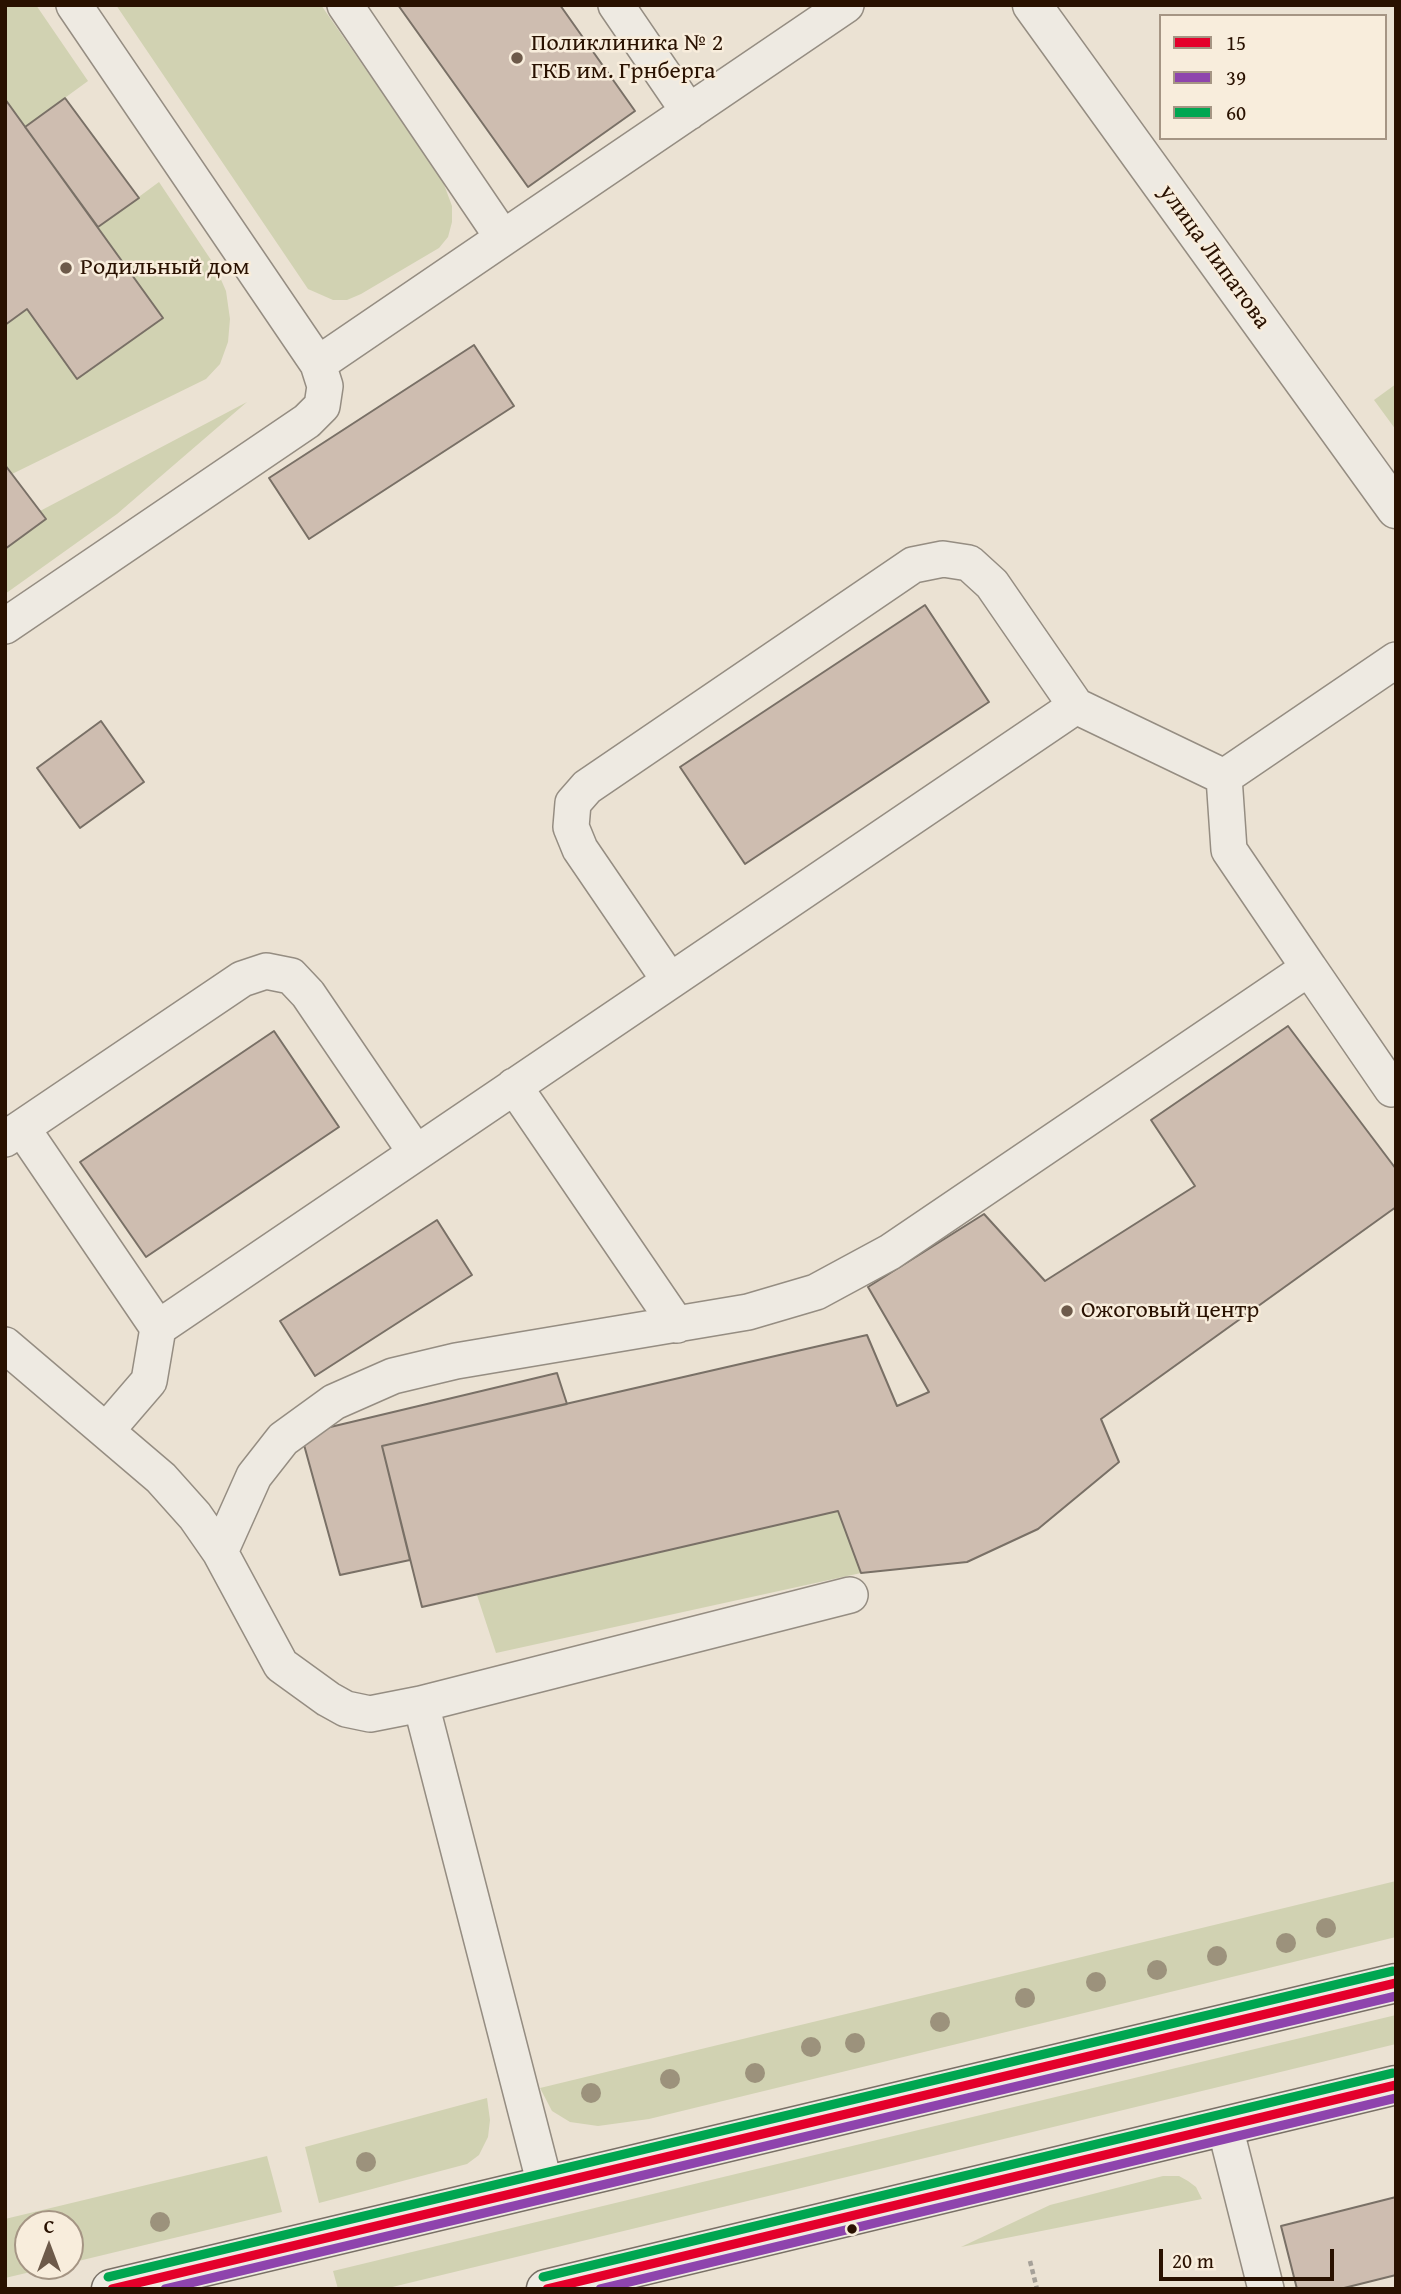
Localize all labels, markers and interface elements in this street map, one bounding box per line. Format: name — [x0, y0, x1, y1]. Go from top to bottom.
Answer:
legend — [1160, 14, 1387, 140]
text: 15 — [1226, 27, 1246, 58]
place label: Поликлиника № 2 ГКБ им. Грнберга — [531, 30, 723, 86]
marker: Поликлиника № 2 ГКБ им. Грнберга — [509, 50, 525, 66]
text: 39 — [1226, 62, 1246, 93]
text: 60 — [1226, 97, 1246, 128]
street label: улица Липатова — [1152, 179, 1276, 335]
place label: Родильный дом — [80, 254, 250, 282]
marker: Родильный дом — [58, 260, 74, 276]
place label: Ожоговый центр — [1081, 1297, 1259, 1325]
marker: Ожоговый центр — [1059, 1303, 1075, 1319]
north arrow — [14, 2210, 84, 2280]
text: С — [44, 2212, 54, 2240]
unlabelled marker — [845, 2222, 859, 2236]
scale bar — [1163, 2234, 1338, 2278]
text: 20 m — [1172, 2245, 1214, 2276]

